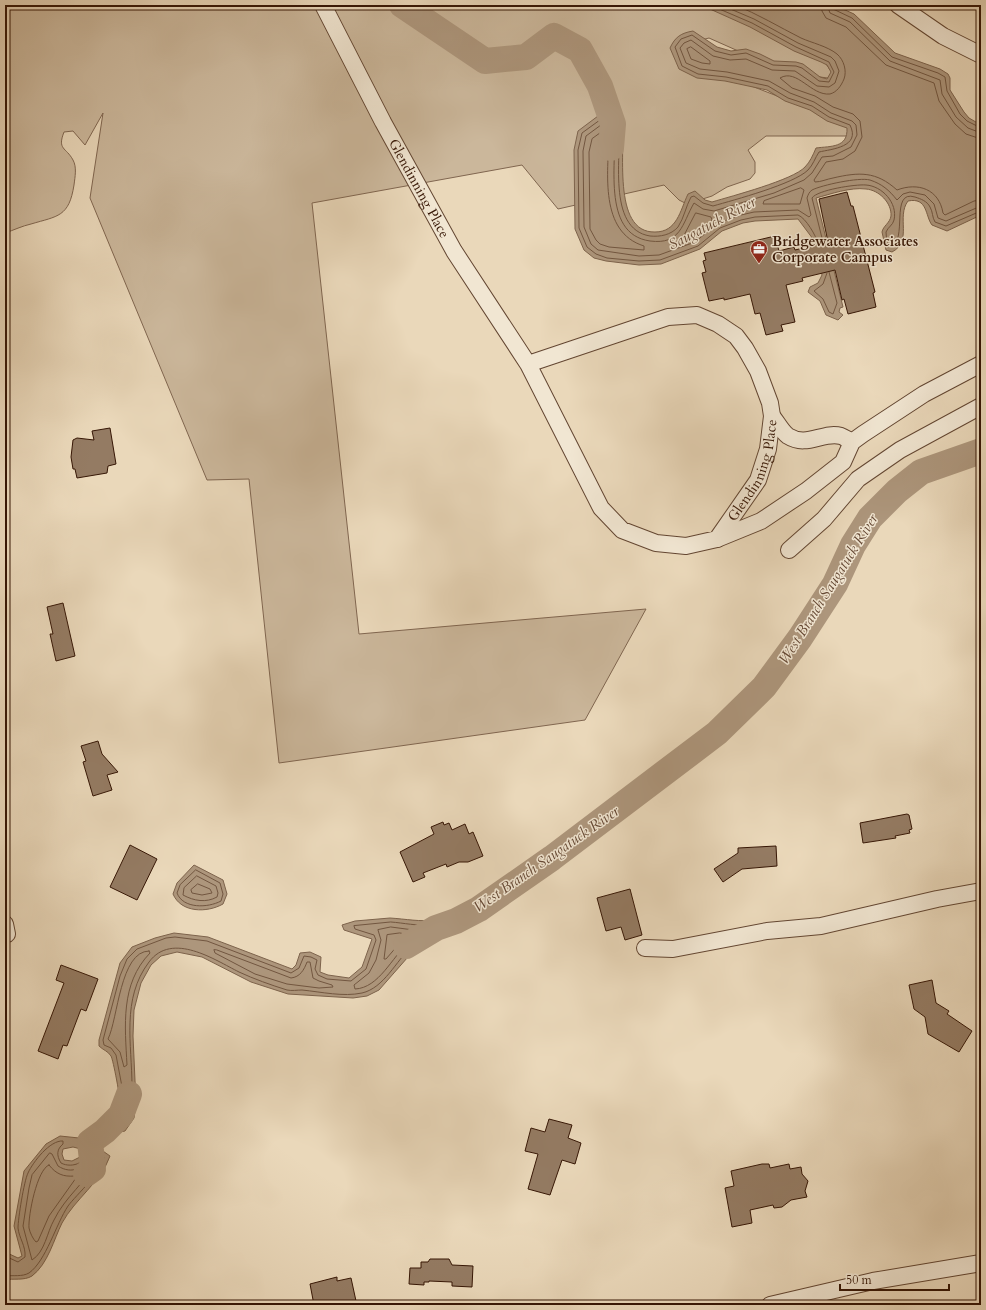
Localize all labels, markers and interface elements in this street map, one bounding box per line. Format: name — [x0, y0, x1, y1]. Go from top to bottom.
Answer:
street label: Glendinning Place — [384, 135, 454, 241]
water label: Saugatuck River — [665, 191, 760, 254]
place label: Bridgewater Associates Corporate Campus — [772, 232, 918, 267]
office icon: Bridgewater Associates Corporate Campus — [749, 239, 769, 264]
street label: Glendinning Place — [723, 418, 782, 525]
water label: West Branch Saugatuck River — [774, 509, 883, 668]
water label: West Branch Saugatuck River — [469, 800, 624, 917]
scale bar — [840, 1266, 949, 1292]
text: 50 m — [846, 1272, 873, 1288]

